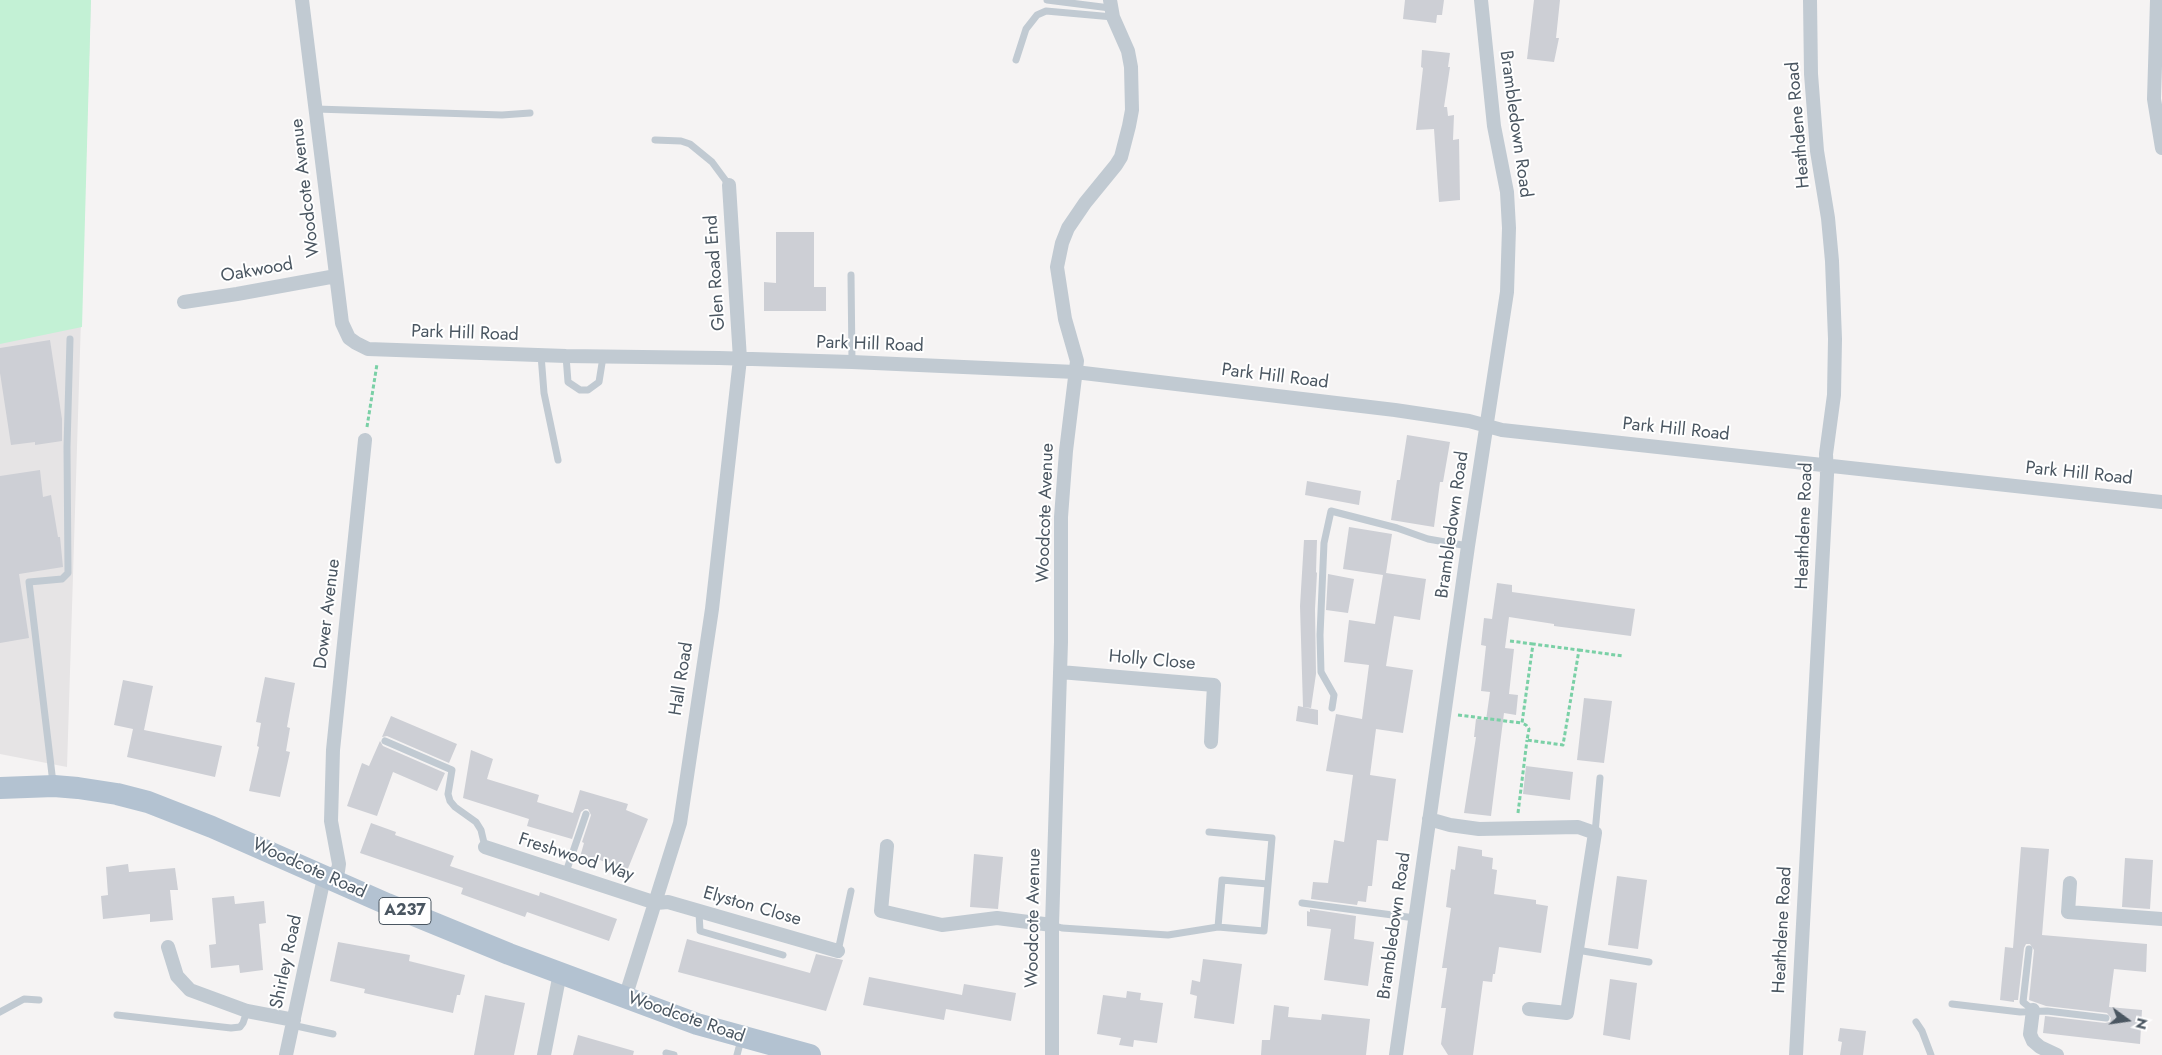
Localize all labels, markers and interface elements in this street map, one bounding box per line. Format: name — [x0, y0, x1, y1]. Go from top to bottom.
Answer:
street label: Brambledown Road — [1494, 49, 1536, 199]
street label: Heathdene Road — [1783, 61, 1815, 189]
street label: Woodcote Avenue — [287, 117, 325, 259]
street label: Glen Road End — [701, 214, 731, 332]
street label: Oakwood — [219, 254, 295, 288]
street label: Park Hill Road — [411, 321, 519, 347]
street label: Park Hill Road — [816, 332, 924, 358]
street label: Park Hill Road — [1220, 360, 1330, 394]
street label: Park Hill Road — [1621, 414, 1731, 446]
street label: Woodcote Avenue — [1033, 443, 1059, 583]
street label: Brambledown Road — [1432, 450, 1474, 600]
street label: Park Hill Road — [2024, 458, 2134, 490]
street label: Heathdene Road — [1792, 462, 1818, 590]
street label: Dower Avenue — [311, 558, 345, 670]
street label: Hall Road — [666, 641, 698, 717]
street label: Holly Close — [1108, 646, 1196, 676]
street label: Freshwood Way — [515, 829, 637, 887]
street label: Woodcote Road — [249, 834, 369, 904]
street label: Woodcote Avenue — [1022, 848, 1046, 988]
street label: Brambledown Road — [1374, 851, 1416, 1001]
street label: Heathdene Road — [1769, 866, 1797, 994]
street label: Elyston Close — [700, 883, 804, 931]
road number: A237 — [379, 898, 431, 924]
street label: Shirley Road — [267, 913, 307, 1011]
street label: Woodcote Road — [625, 988, 747, 1048]
north arrow — [2102, 995, 2152, 1045]
text: N — [2131, 1016, 2153, 1031]

